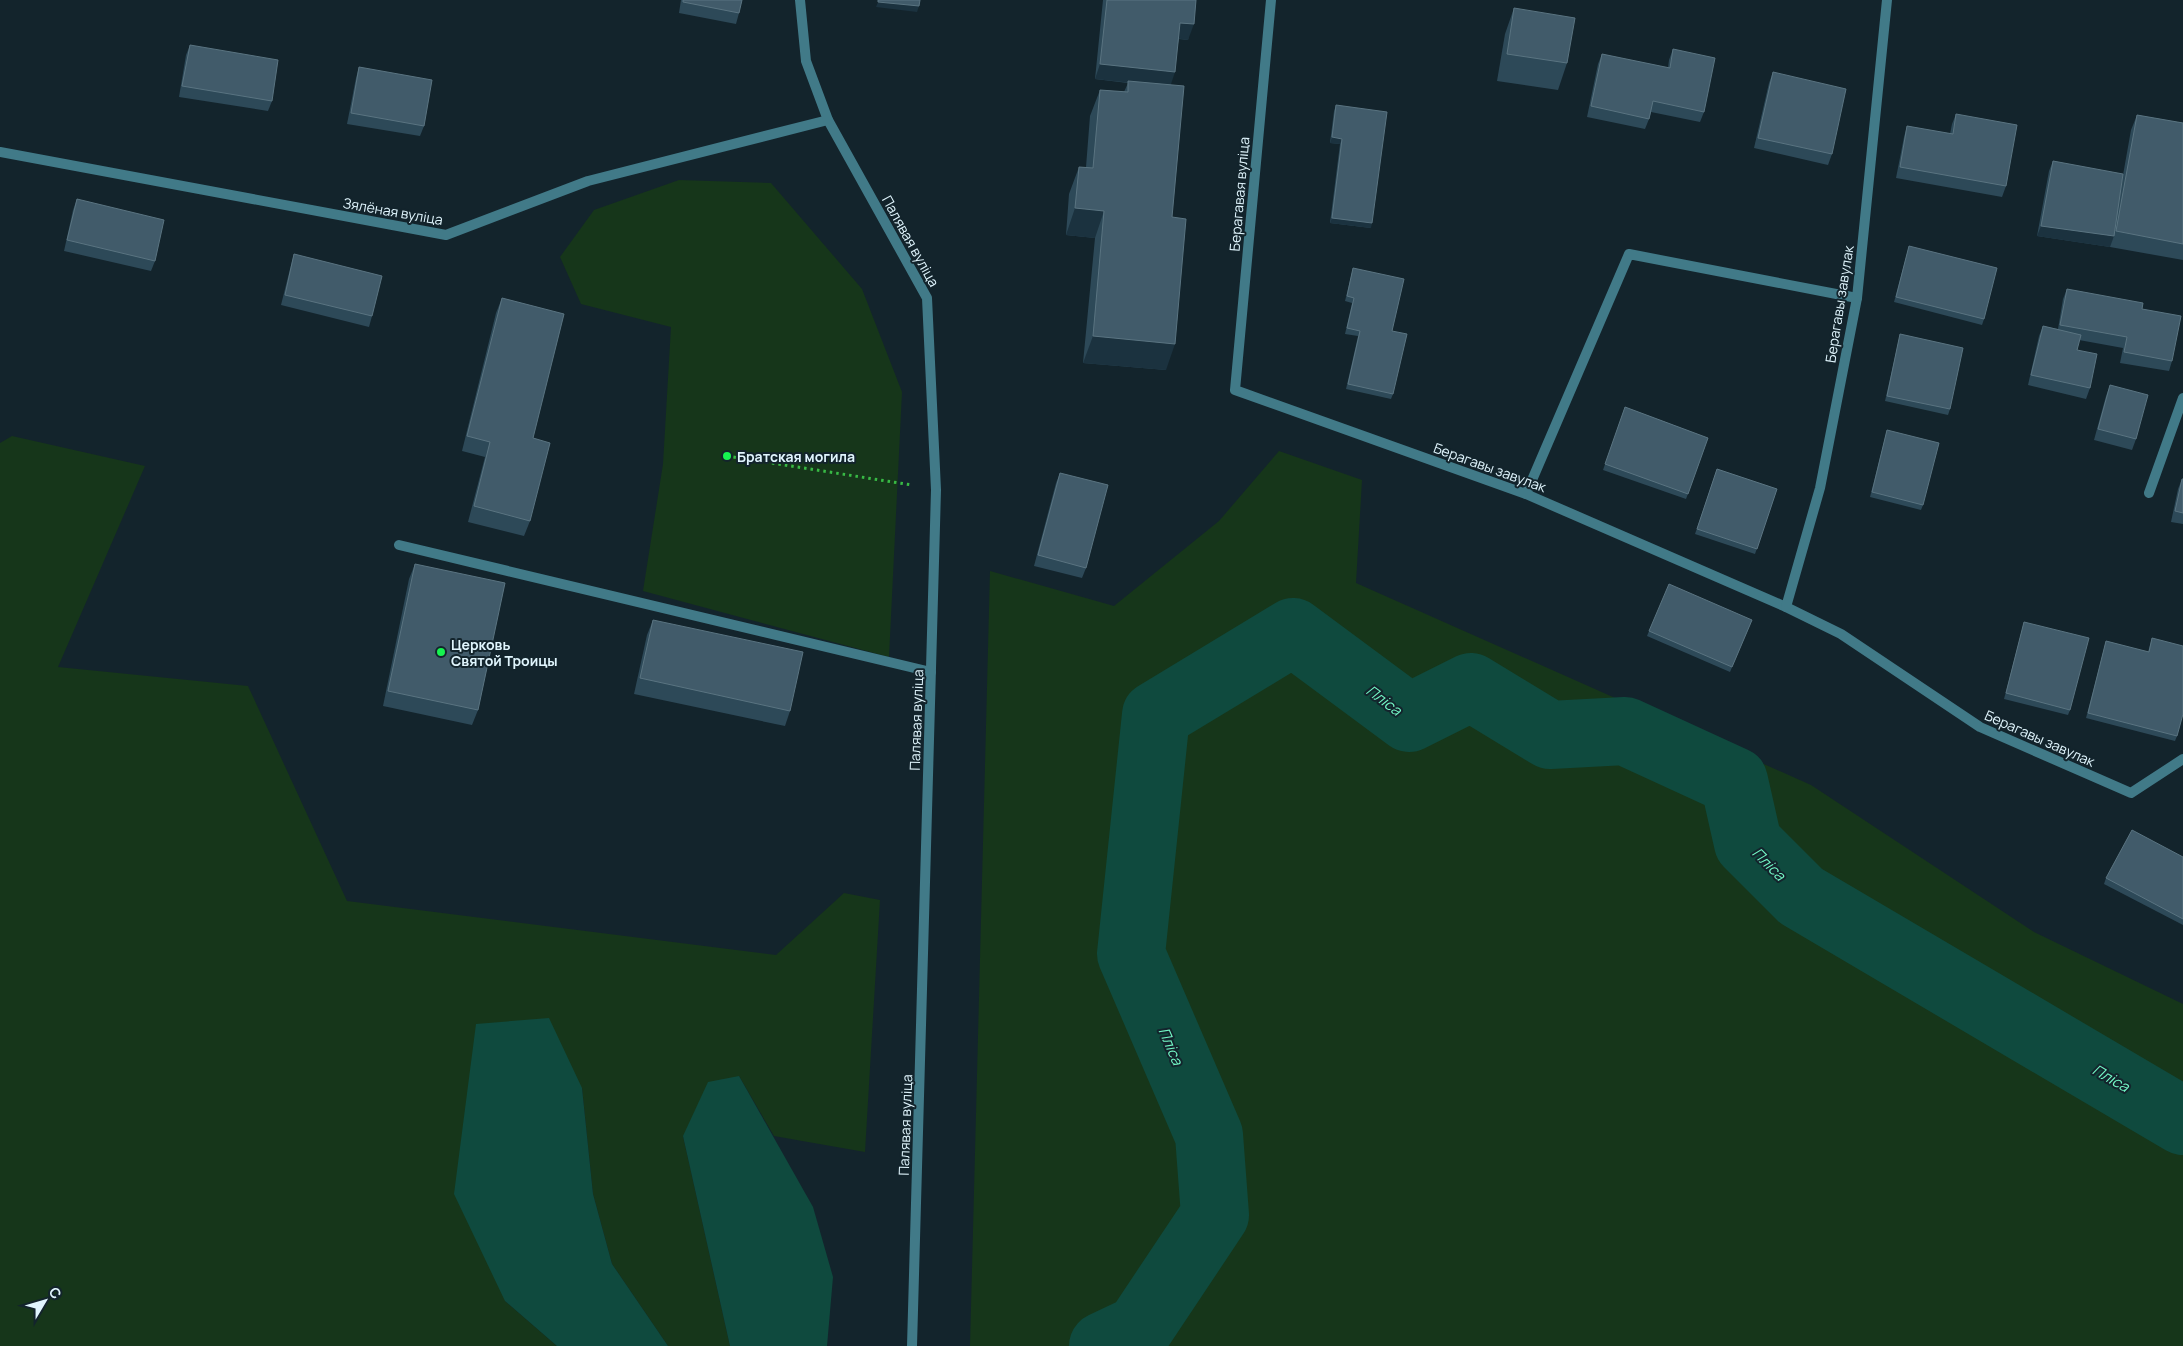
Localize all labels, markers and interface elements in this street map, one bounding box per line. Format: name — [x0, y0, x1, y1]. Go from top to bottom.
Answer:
street label: Берагавая вуліца — [1225, 136, 1253, 252]
street label: Палявая вуліца — [878, 192, 944, 290]
street label: Зялёная вуліца — [341, 193, 445, 229]
street label: Берагавы завулак — [1820, 243, 1858, 364]
street label: Берагавы завулак — [1431, 438, 1550, 497]
place label: Братская могила — [737, 447, 855, 466]
marker: Братская могила — [721, 450, 733, 462]
place label: Церковь Святой Троицы — [451, 635, 558, 670]
marker: Церковь Святой Троицы — [435, 646, 447, 658]
street label: Палявая вуліца — [905, 669, 927, 771]
water label: Пліса — [1362, 680, 1406, 721]
street label: Берагавы завулак — [1982, 705, 2099, 771]
water label: Пліса — [1748, 843, 1791, 886]
water label: Пліса — [1154, 1024, 1189, 1069]
water label: Пліса — [2089, 1059, 2134, 1097]
street label: Палявая вуліца — [894, 1074, 916, 1176]
north arrow — [20, 1276, 70, 1326]
text: С — [45, 1283, 66, 1303]

